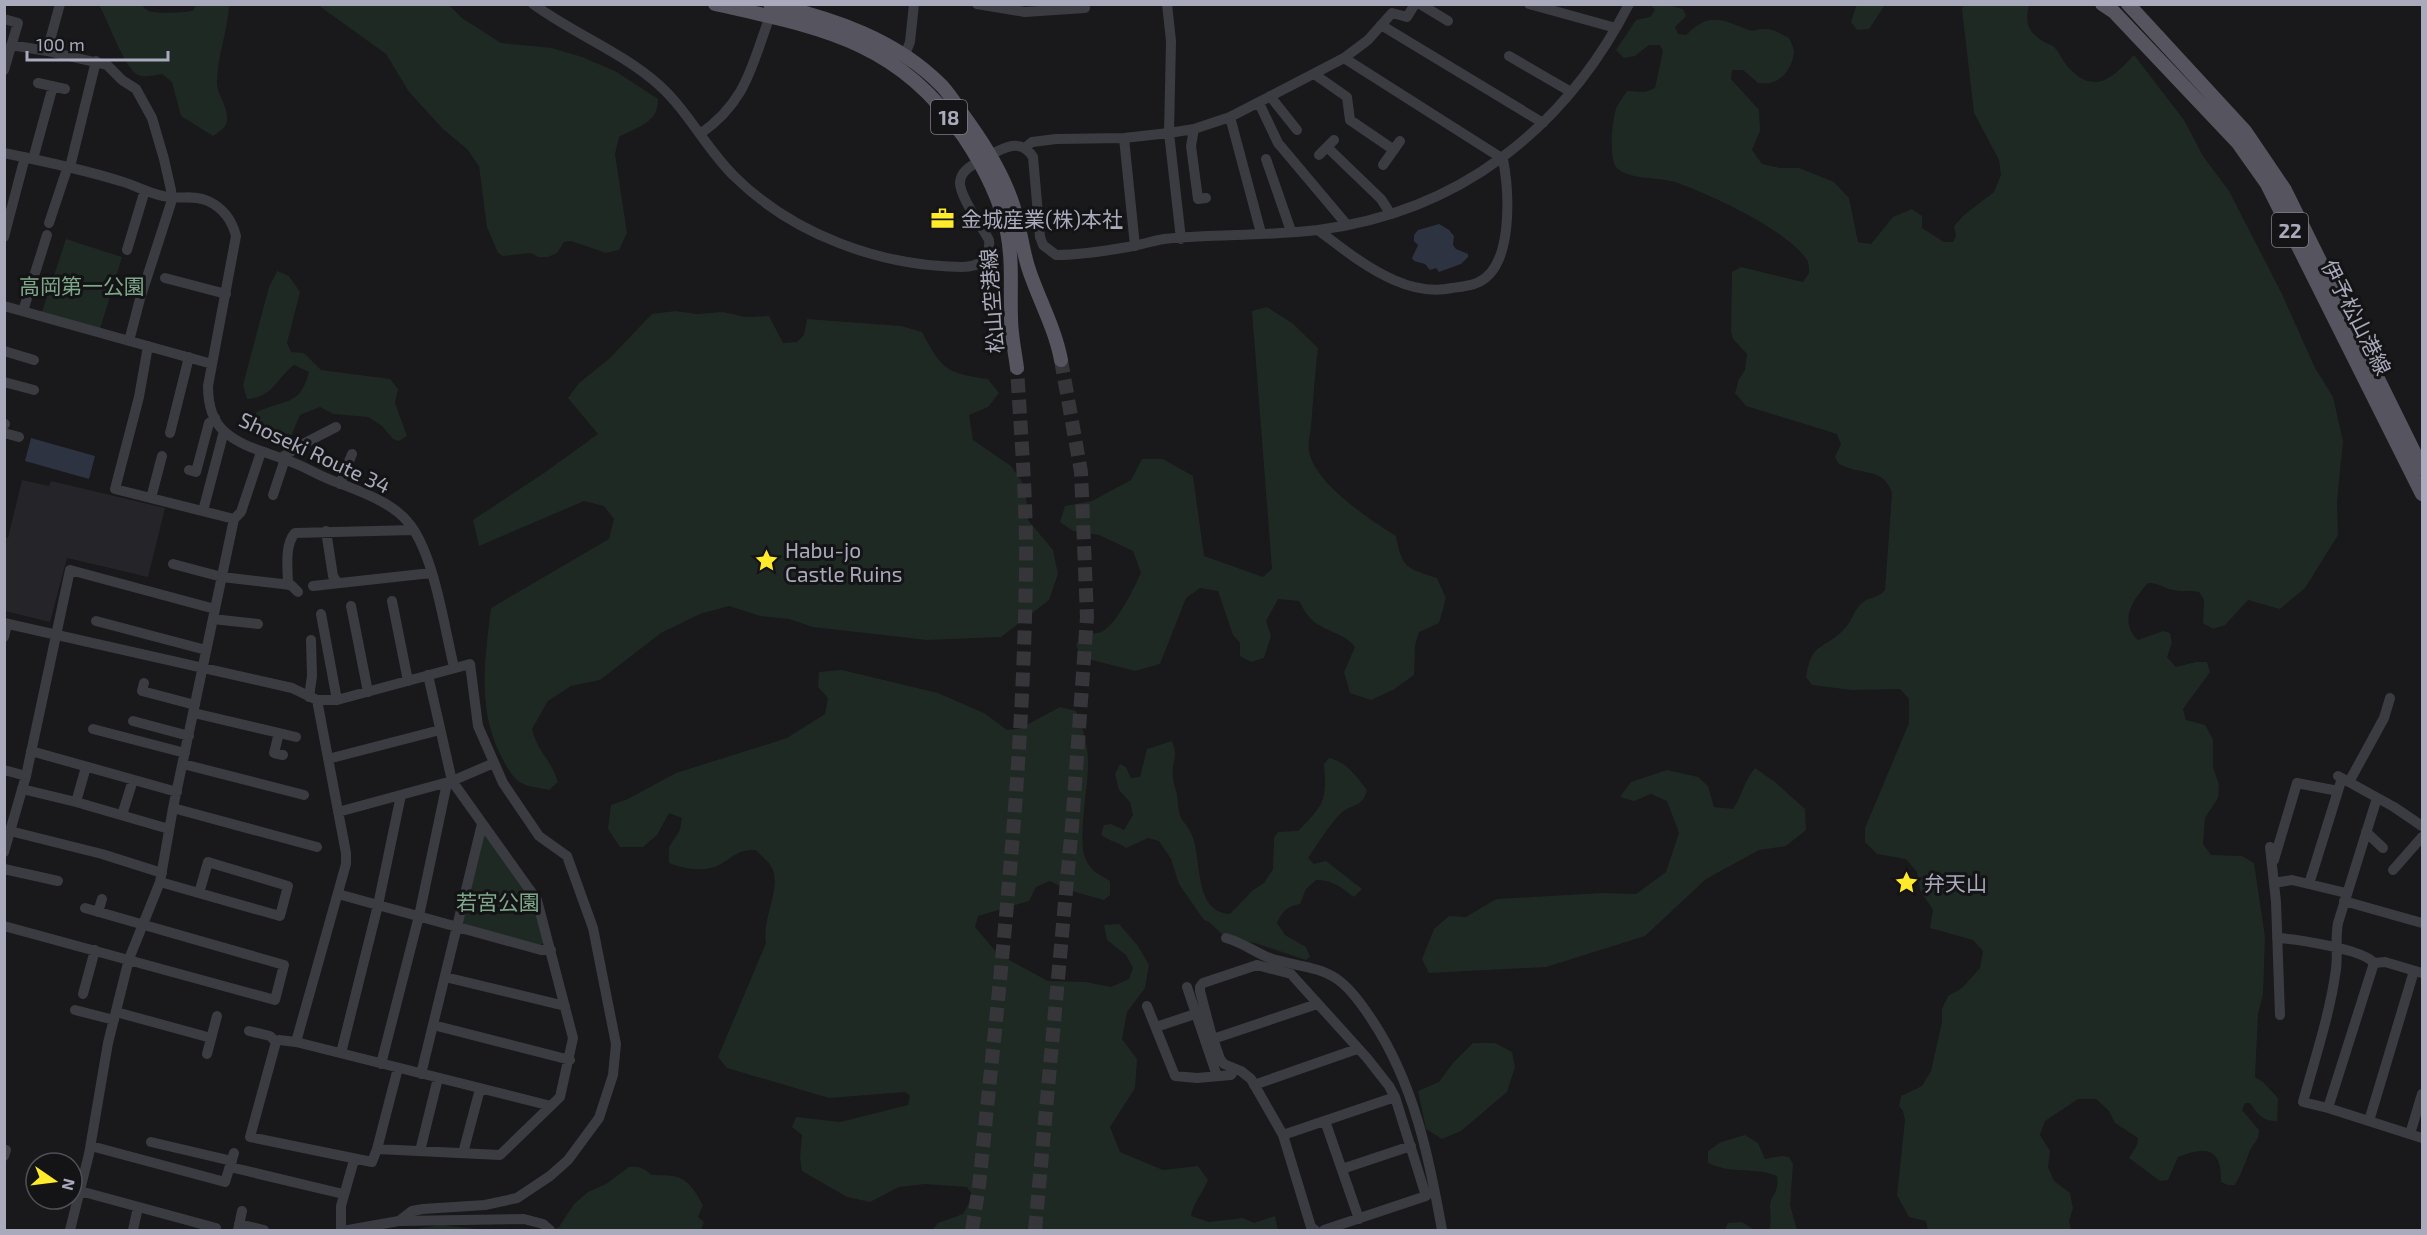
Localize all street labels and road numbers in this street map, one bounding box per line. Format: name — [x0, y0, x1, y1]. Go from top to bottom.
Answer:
road number: 18 — [931, 100, 967, 134]
road number: 22 — [2272, 213, 2308, 247]
street label: 松山空港線 — [975, 248, 1007, 354]
street label: 伊予松山港線 — [2317, 255, 2397, 379]
street label: Shoseki Route 34 — [236, 406, 394, 498]

